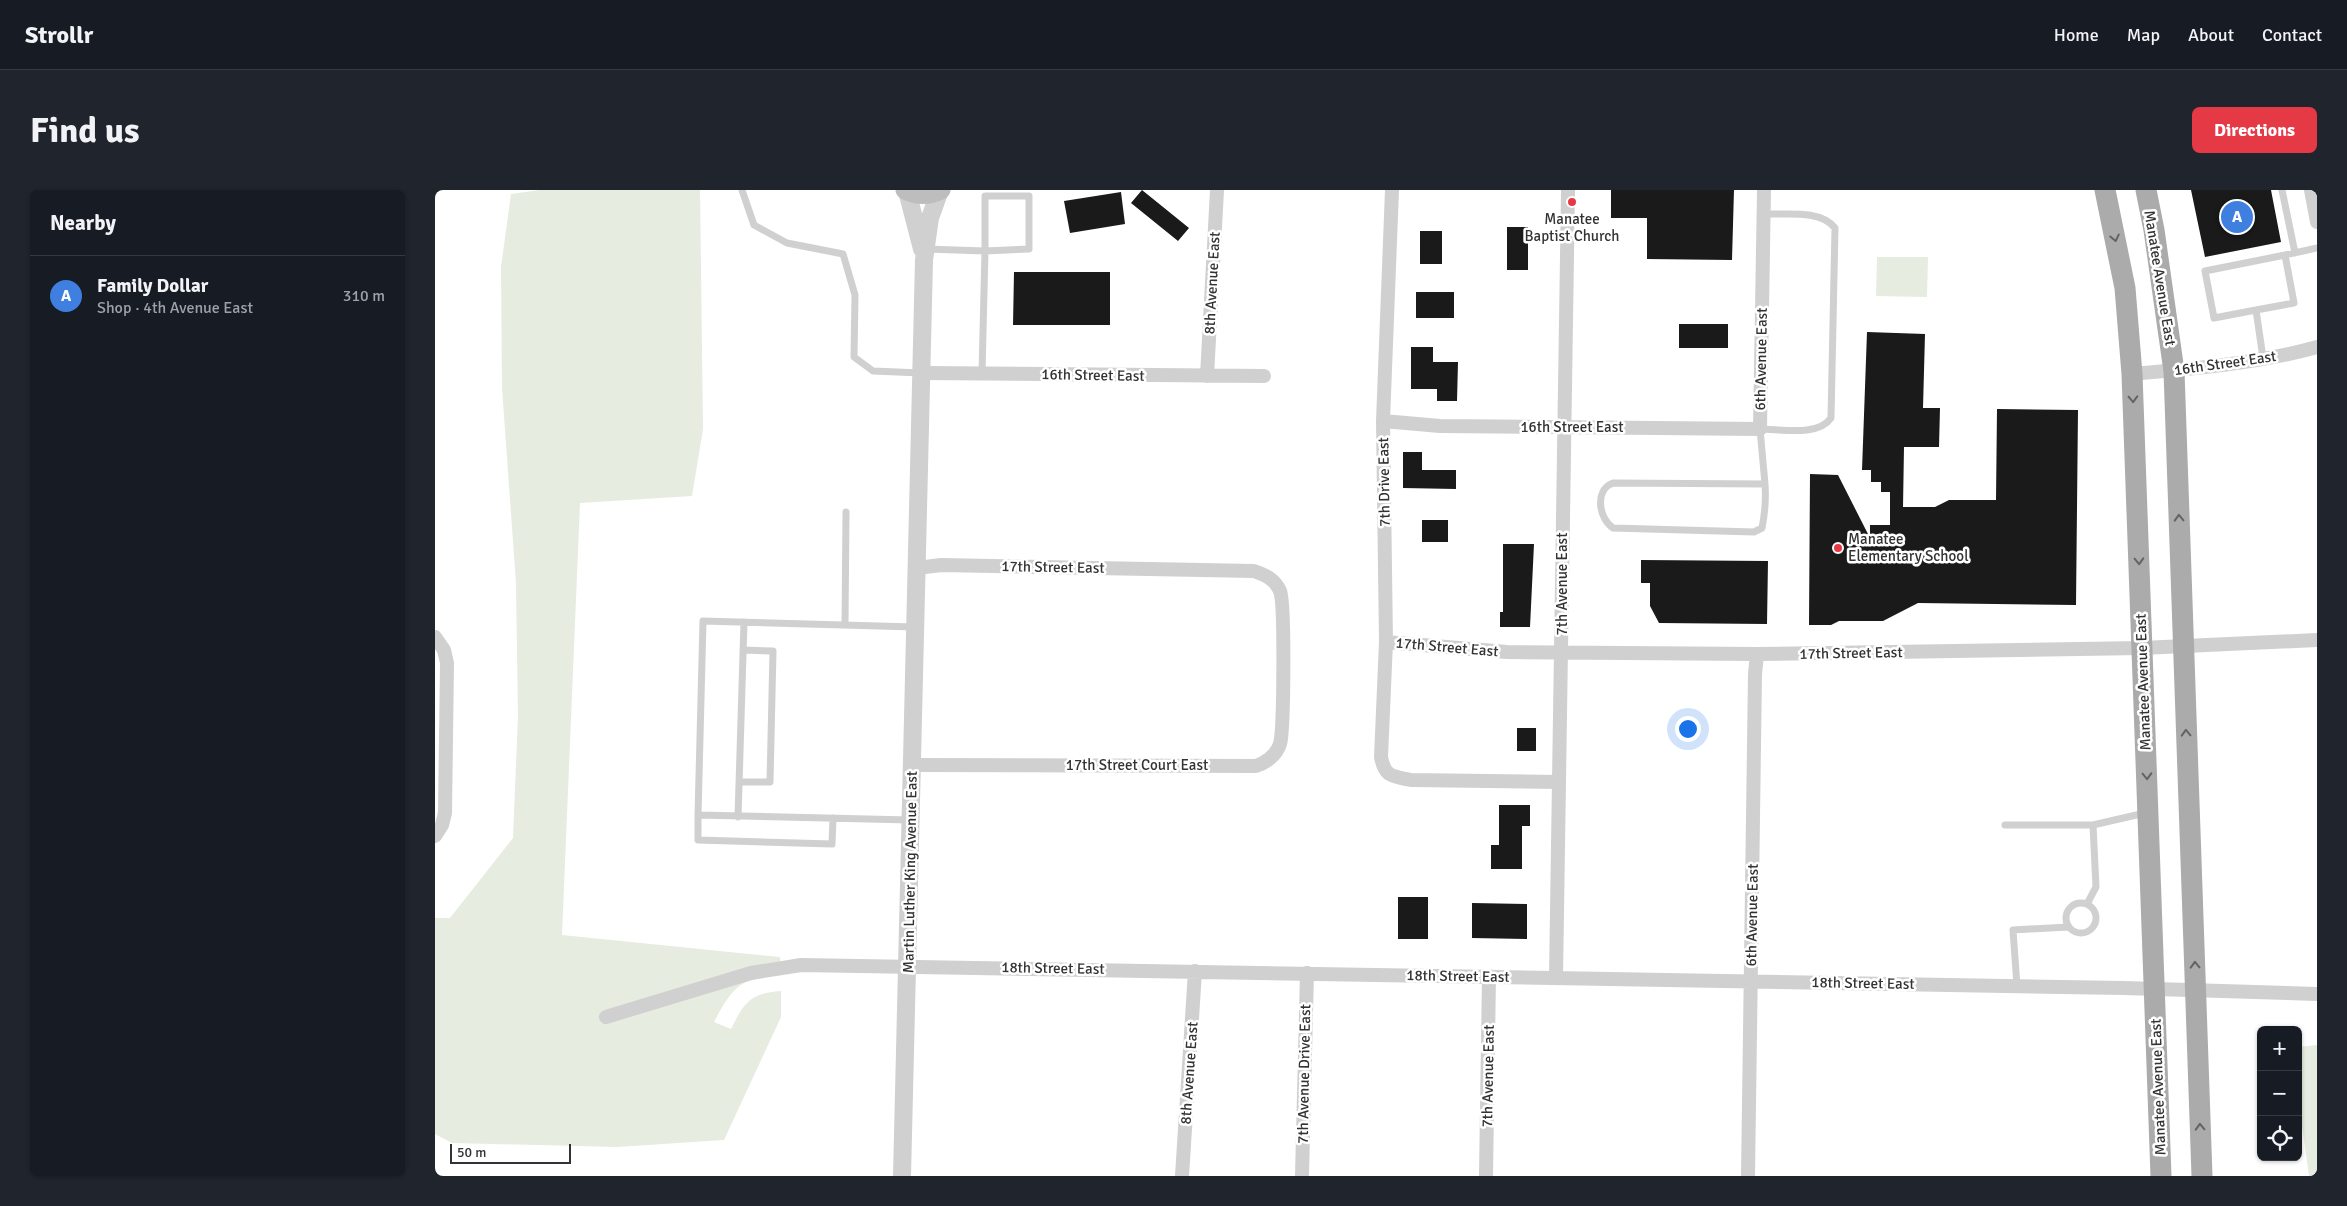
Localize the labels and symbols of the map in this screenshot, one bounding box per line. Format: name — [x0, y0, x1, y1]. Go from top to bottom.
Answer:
marker: Manatee Baptist Church — [1566, 196, 1578, 208]
pin: A — [2221, 198, 2253, 236]
street label: Manatee Avenue East — [2140, 209, 2180, 347]
place label: Manatee Baptist Church — [1524, 210, 1620, 245]
street label: 8th Avenue East — [1200, 231, 1224, 335]
one-way arrow — [2109, 233, 2120, 242]
street label: 6th Avenue East — [1751, 307, 1771, 411]
street label: 16th Street East — [2173, 347, 2277, 379]
street label: 16th Street East — [1041, 365, 1145, 385]
one-way arrow — [2128, 395, 2139, 403]
street label: 16th Street East — [1520, 418, 1624, 436]
street label: 7th Drive East — [1374, 437, 1394, 527]
one-way arrow — [2174, 513, 2184, 521]
place label: Manatee Elementary School — [1848, 530, 1969, 565]
street label: 7th Avenue East — [1553, 533, 1571, 635]
marker: Manatee Elementary School — [1832, 542, 1844, 554]
street label: 17th Street East — [1001, 557, 1105, 577]
one-way arrow — [2133, 558, 2144, 566]
street label: Manatee Avenue East — [2132, 613, 2154, 751]
street label: 17th Street East — [1395, 634, 1499, 660]
street label: 17th Street East — [1799, 643, 1903, 663]
your location — [1675, 716, 1701, 742]
one-way arrow — [2181, 728, 2192, 736]
street label: 17th Street Court East — [1066, 756, 1208, 774]
street label: Martin Luther King Avenue East — [899, 771, 921, 973]
one-way arrow — [2141, 772, 2152, 780]
street label: 6th Avenue East — [1742, 863, 1762, 967]
street label: 18th Street East — [1001, 958, 1105, 978]
one-way arrow — [2190, 961, 2200, 968]
street label: 18th Street East — [1406, 966, 1510, 986]
street label: 18th Street East — [1811, 973, 1915, 993]
street label: 7th Avenue Drive East — [1294, 1004, 1314, 1144]
street label: Manatee Avenue East — [2147, 1018, 2169, 1156]
street label: 8th Avenue East — [1176, 1021, 1202, 1125]
street label: 7th Avenue East — [1478, 1024, 1498, 1128]
one-way arrow — [2195, 1123, 2205, 1131]
scale bar — [450, 1141, 571, 1164]

